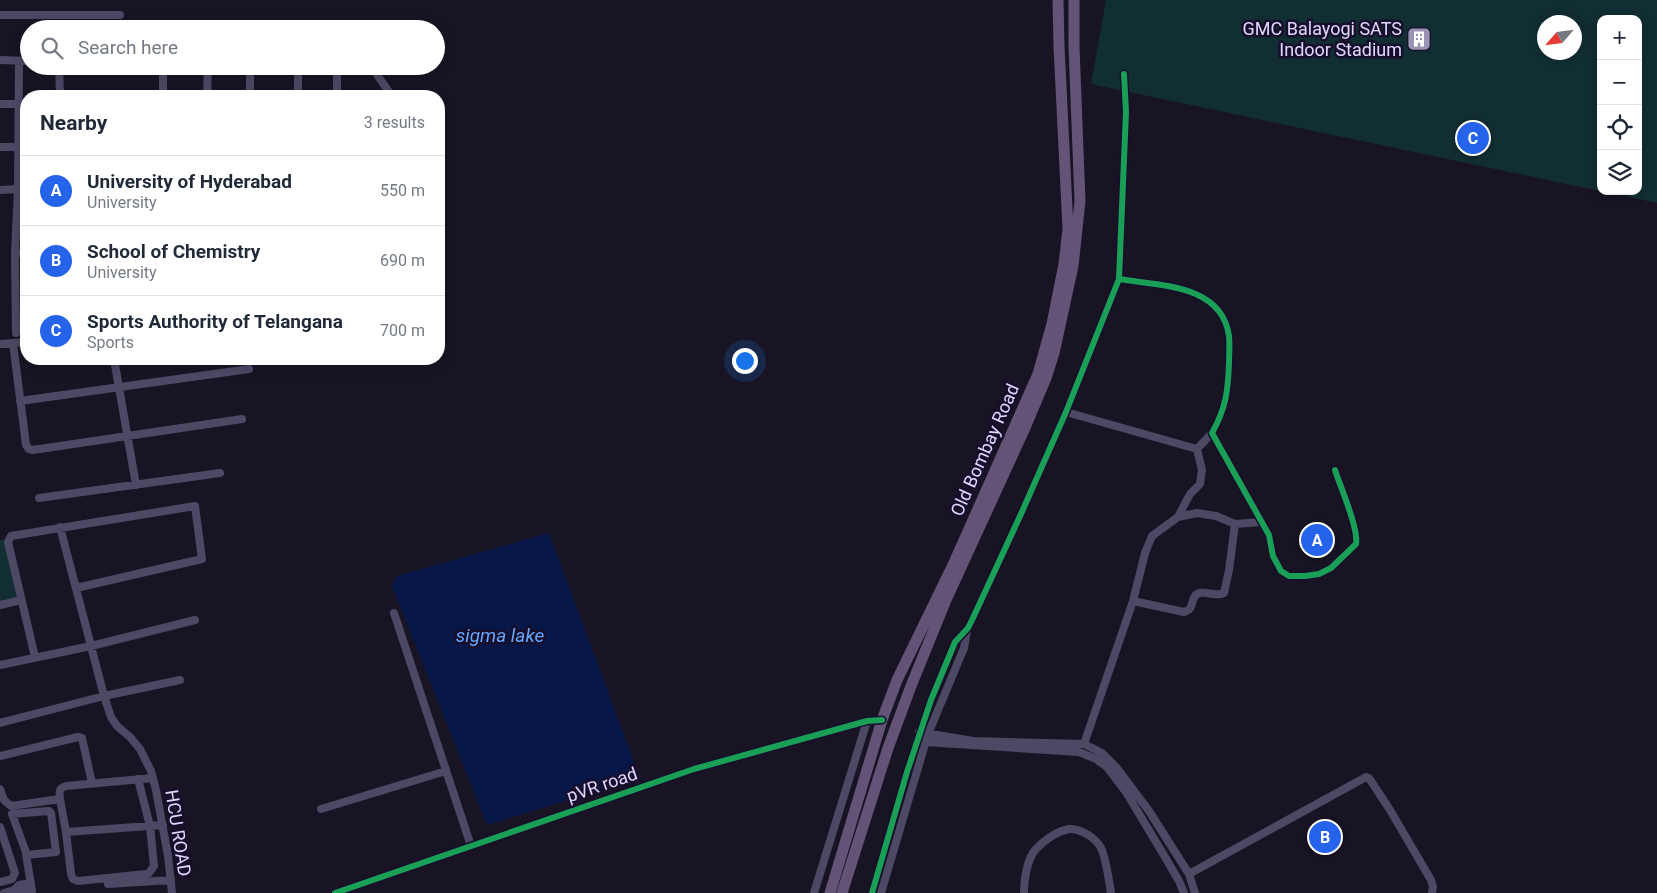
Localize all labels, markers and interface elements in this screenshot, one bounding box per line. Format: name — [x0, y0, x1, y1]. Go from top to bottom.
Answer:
north arrow — [1537, 15, 1582, 60]
map controls — [1597, 15, 1642, 195]
button: + — [1597, 15, 1642, 60]
place label: GMC Balayogi SATS Indoor Stadium — [1243, 18, 1402, 60]
search box — [20, 20, 445, 75]
building icon: GMC Balayogi SATS Indoor Stadium — [1406, 26, 1432, 52]
icon: search — [38, 34, 66, 62]
text: Search here — [78, 36, 178, 59]
button: − — [1597, 60, 1642, 105]
button: locate — [1597, 105, 1642, 150]
text: Nearby — [40, 111, 107, 135]
text: 3 results — [364, 113, 425, 132]
pin: C — [1457, 119, 1489, 157]
button: layers — [1597, 150, 1642, 195]
text: University of Hyderabad — [87, 170, 292, 193]
text: A — [51, 181, 61, 200]
text: 550 m — [380, 181, 425, 200]
text: University — [87, 193, 157, 212]
text: School of Chemistry — [87, 240, 260, 263]
text: B — [51, 251, 61, 270]
text: 690 m — [380, 251, 425, 270]
text: University — [87, 263, 157, 282]
text: Sports Authority of Telangana — [87, 310, 343, 333]
text: C — [51, 321, 61, 340]
text: 700 m — [380, 321, 425, 340]
text: Sports — [87, 333, 134, 352]
your location — [732, 348, 758, 374]
street label: Old Bombay Road — [946, 380, 1023, 519]
pin: A — [1301, 521, 1333, 559]
water label: sigma lake — [456, 624, 545, 647]
street label: pVR road — [564, 763, 640, 806]
street label: HCU ROAD — [161, 788, 196, 878]
pin: B — [1309, 818, 1341, 856]

